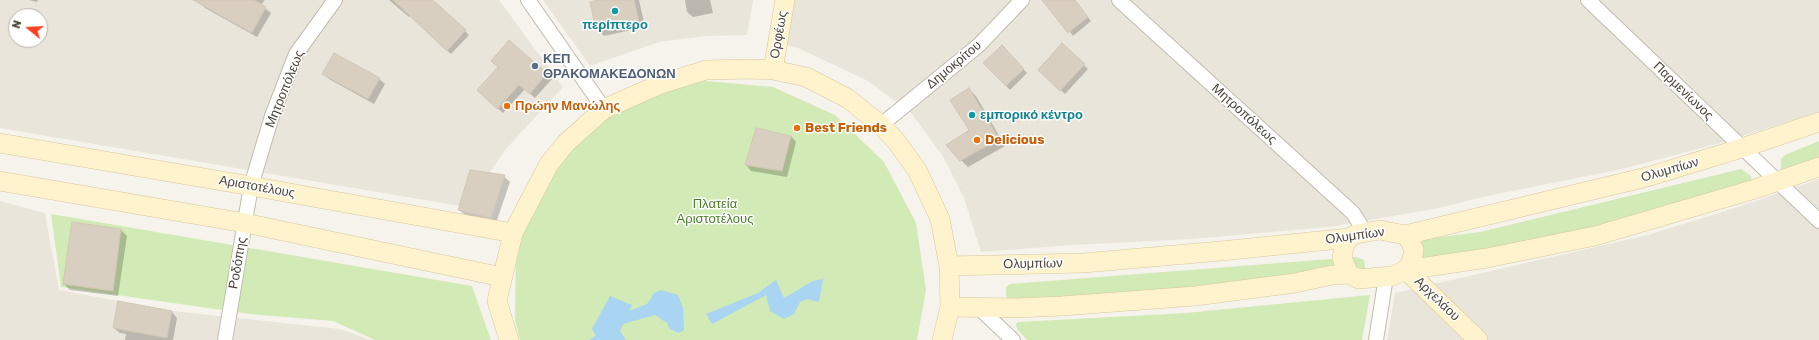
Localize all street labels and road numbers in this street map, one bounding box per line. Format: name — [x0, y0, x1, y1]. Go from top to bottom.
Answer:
street label: Ορφέως — [767, 10, 791, 60]
street label: Δημοκρίτου — [923, 38, 985, 92]
street label: Μητροπόλεως — [262, 48, 308, 130]
street label: Παρμενίωνος — [1650, 59, 1716, 123]
street label: Μητροπόλεως — [1208, 81, 1280, 147]
street label: Ολυμπίων — [1639, 154, 1701, 186]
street label: Αριστοτέλους — [218, 173, 296, 201]
street label: Ολυμπίων — [1324, 224, 1386, 248]
street label: Ροδόπης — [226, 236, 250, 290]
street label: Ολυμπίων — [1003, 256, 1063, 272]
street label: Αρχελάου — [1411, 274, 1463, 324]

